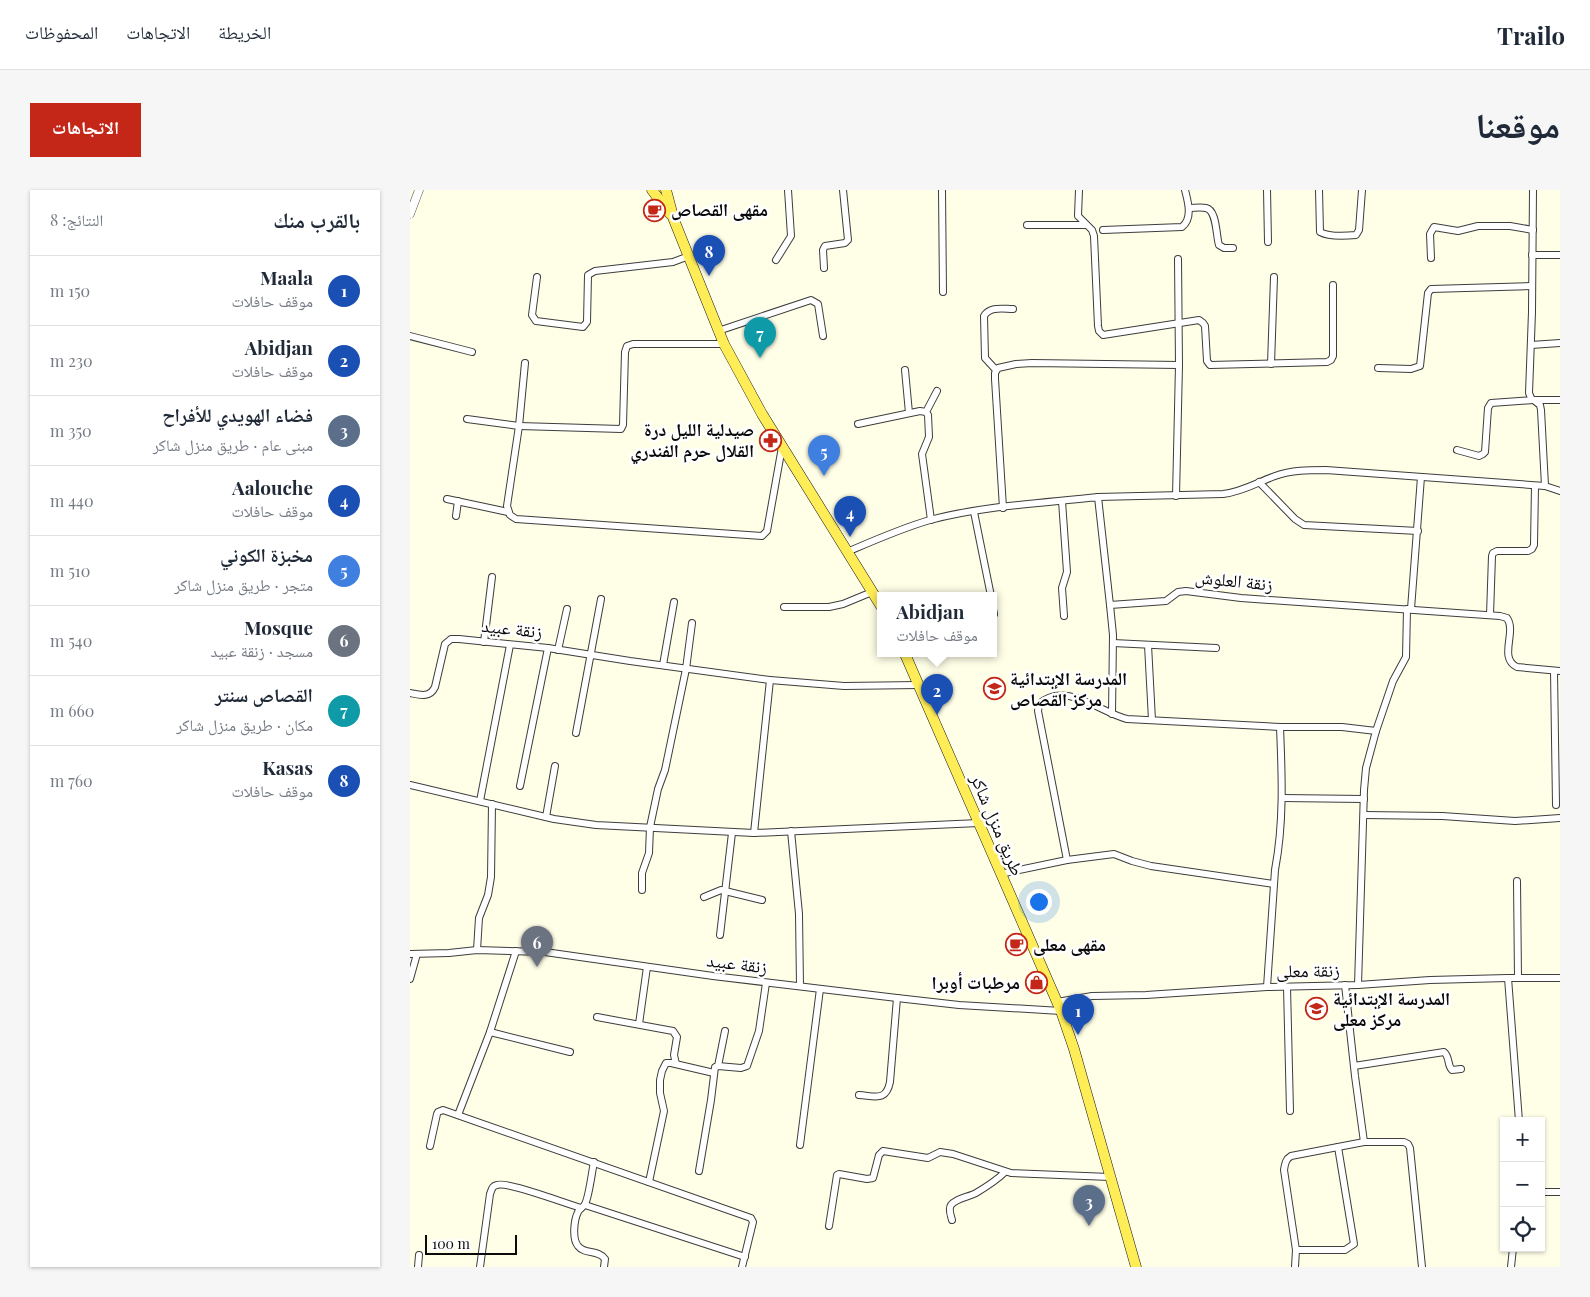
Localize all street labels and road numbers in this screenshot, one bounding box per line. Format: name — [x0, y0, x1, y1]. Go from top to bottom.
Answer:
street label: زنقة العلوش — [1194, 564, 1274, 596]
street label: زنقة عبيد — [481, 613, 544, 643]
street label: طريق منزل شاكر — [965, 769, 1030, 879]
street label: زنقة عبيد — [705, 947, 769, 979]
street label: زنقة معلى — [1276, 957, 1340, 983]

